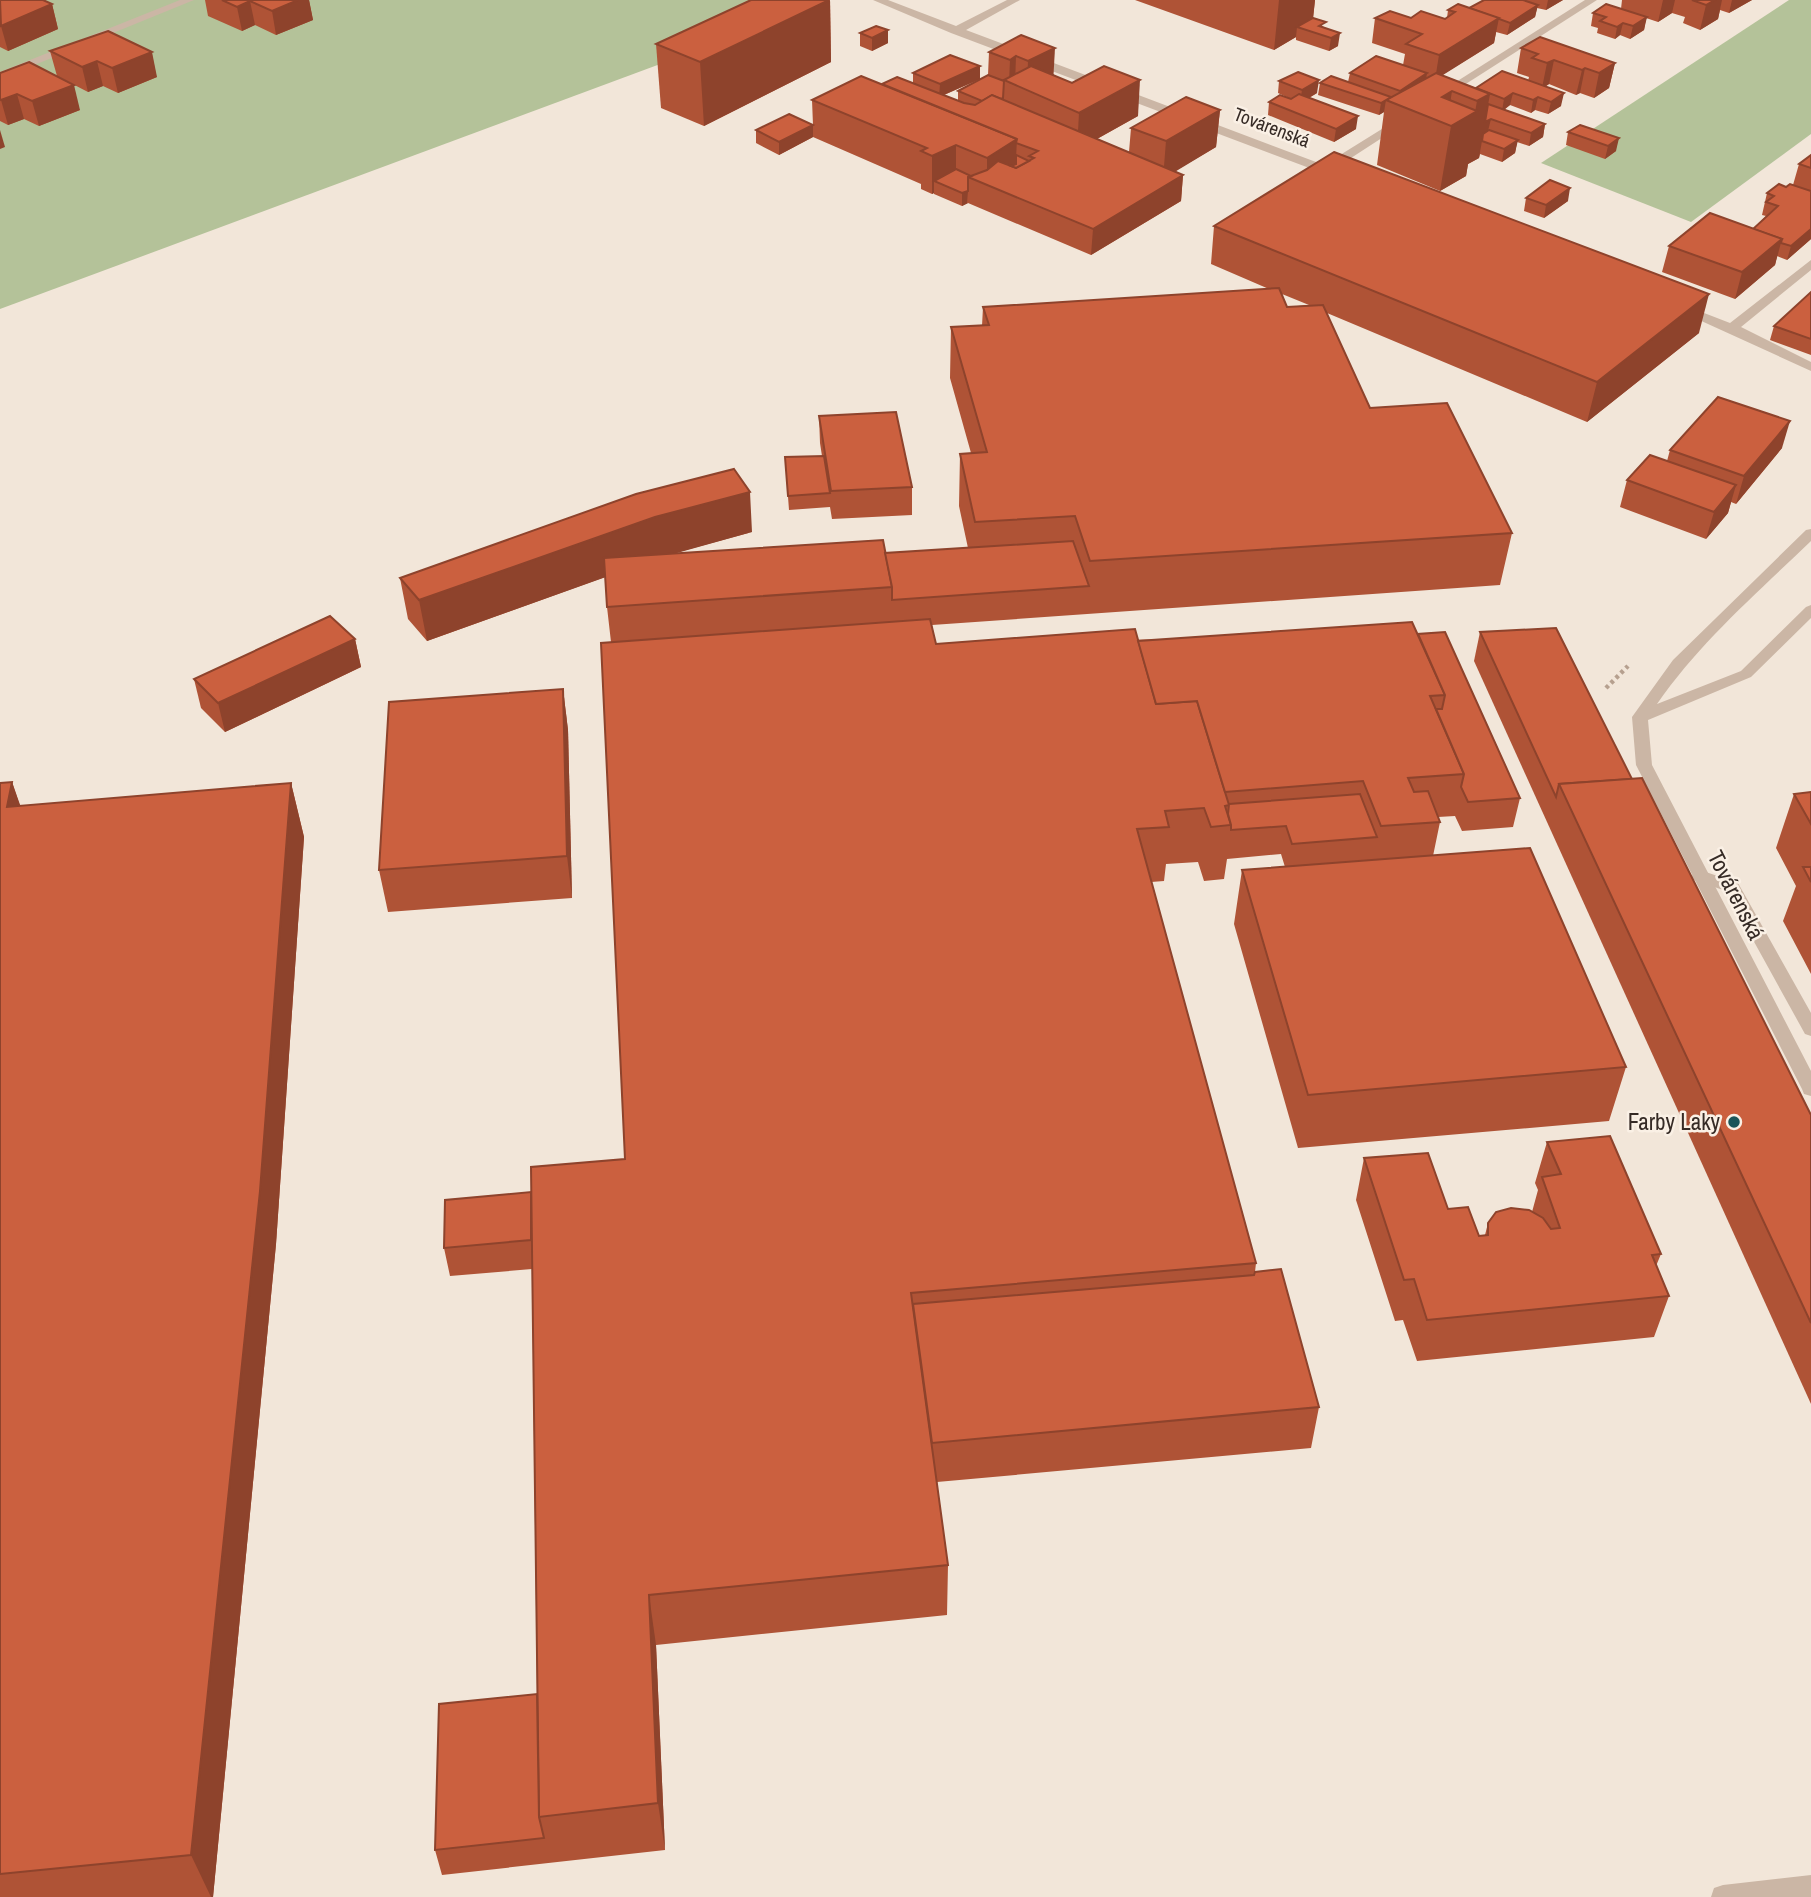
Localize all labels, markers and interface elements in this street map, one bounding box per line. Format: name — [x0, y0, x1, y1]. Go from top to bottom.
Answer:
street label: Továrenská — [1230, 101, 1314, 154]
street label: Továrenská — [1701, 845, 1772, 945]
place label: Farby Laky — [1628, 1106, 1721, 1137]
marker: Farby Laky — [1726, 1114, 1742, 1130]

